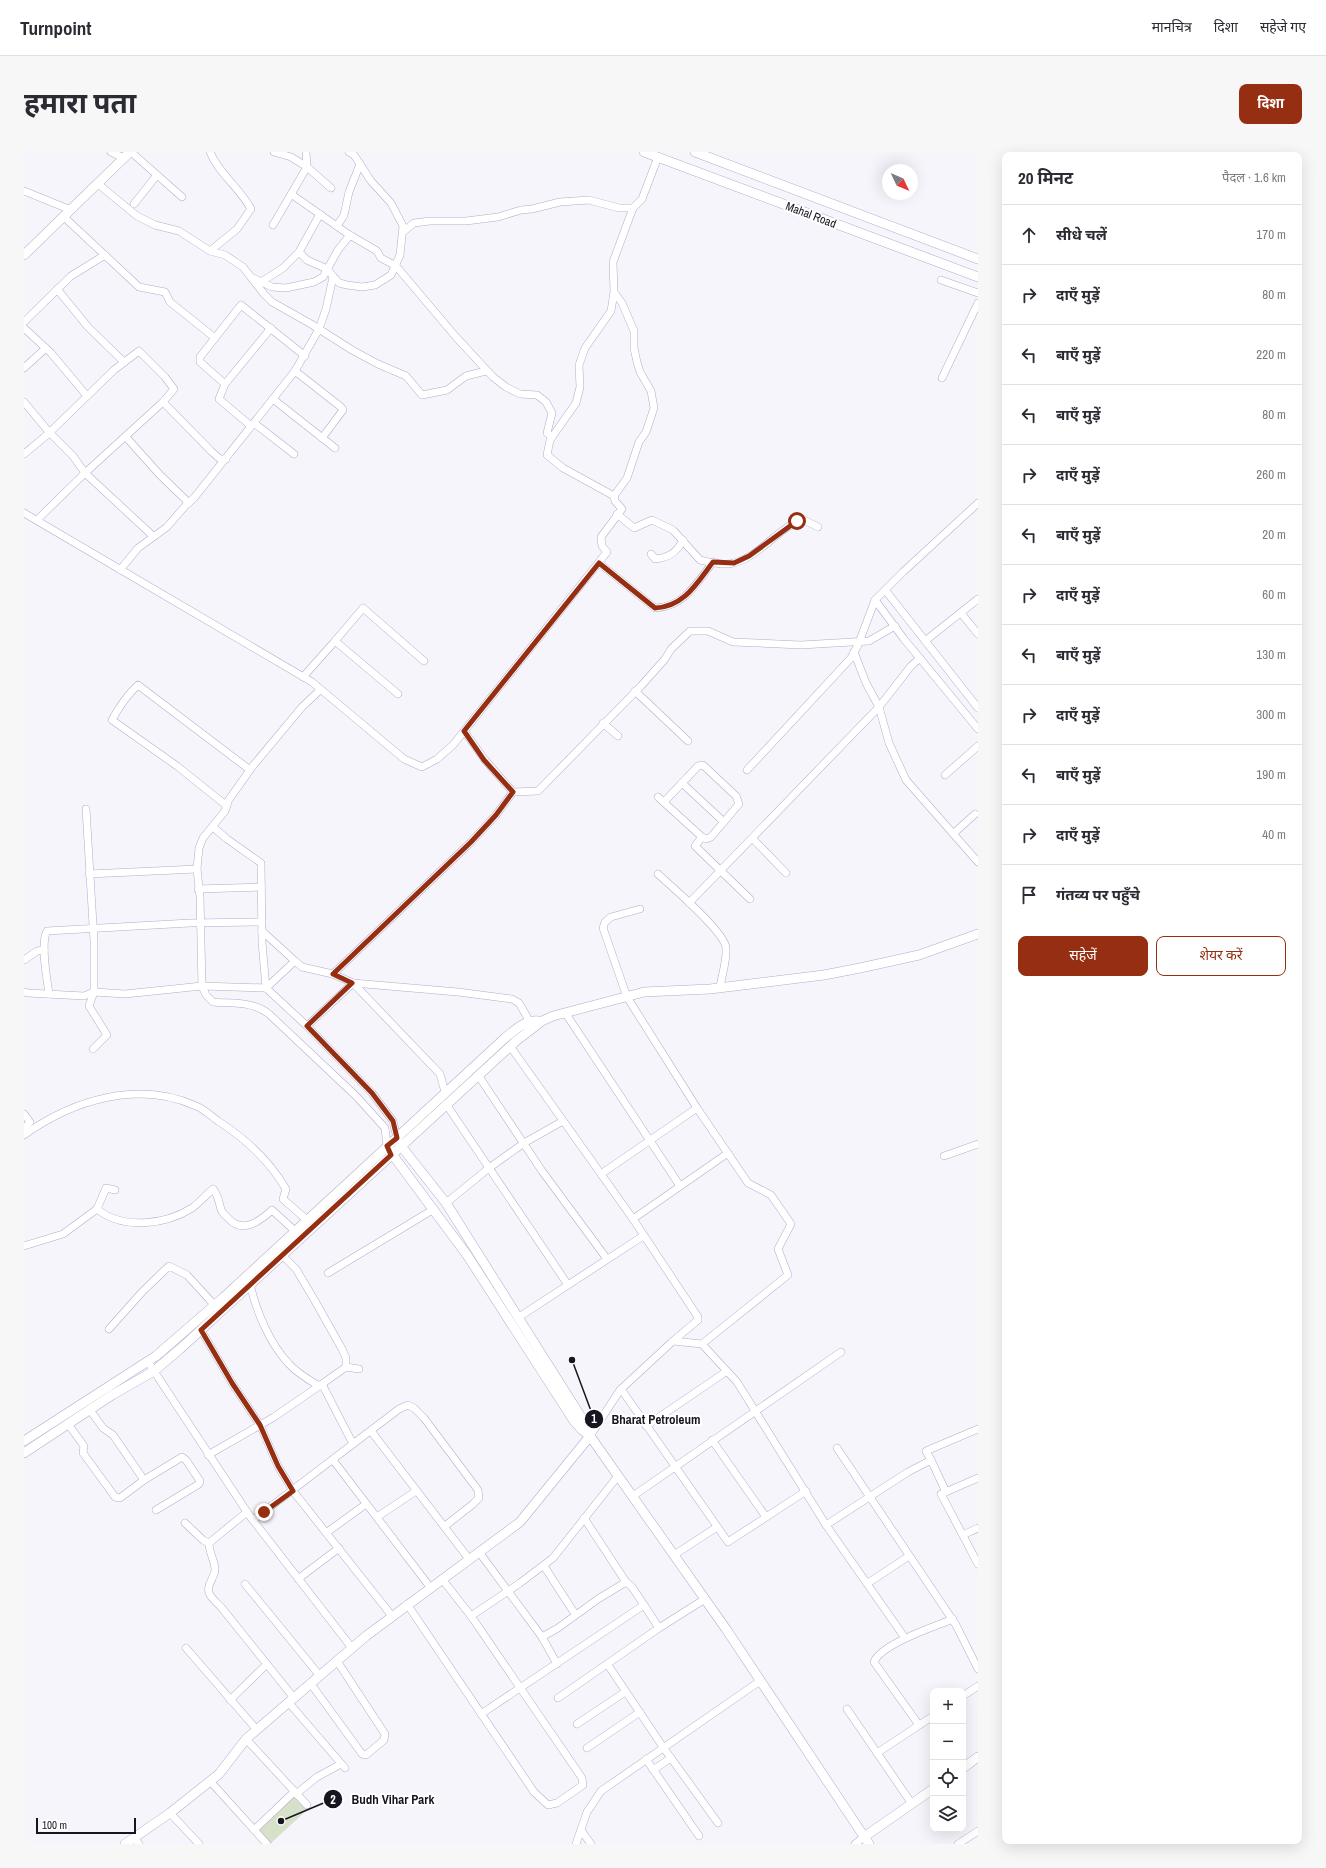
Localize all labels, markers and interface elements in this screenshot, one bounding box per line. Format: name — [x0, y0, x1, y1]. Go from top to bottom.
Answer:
text: Turnpoint — [20, 15, 92, 41]
text: मानचित्र — [1152, 18, 1192, 36]
text: दिशा — [1214, 18, 1238, 36]
text: सहेजे गए — [1260, 18, 1306, 36]
text: हमारा पता — [24, 84, 136, 122]
button: दिशा — [1239, 84, 1302, 124]
north arrow — [882, 164, 918, 200]
text: 20 मिनट — [1018, 166, 1073, 189]
text: पैदल · 1.6 km — [1222, 169, 1286, 186]
street label: Mahal Road — [783, 198, 839, 232]
icon: ahead — [1018, 224, 1040, 246]
text: सीधे चलें — [1056, 224, 1107, 245]
text: 170 m — [1256, 226, 1286, 243]
icon: right — [1018, 284, 1040, 306]
text: दाएँ मुड़ें — [1056, 284, 1100, 305]
text: 80 m — [1262, 286, 1286, 303]
icon: left — [1018, 344, 1040, 366]
text: बाएँ मुड़ें — [1056, 344, 1101, 365]
text: 220 m — [1256, 346, 1286, 363]
icon: left — [1018, 404, 1040, 426]
text: बाएँ मुड़ें — [1056, 404, 1101, 425]
text: 80 m — [1262, 406, 1286, 423]
icon: right — [1018, 464, 1040, 486]
text: दाएँ मुड़ें — [1056, 464, 1100, 485]
text: 260 m — [1256, 466, 1286, 483]
route start — [788, 512, 806, 530]
icon: left — [1018, 524, 1040, 546]
text: बाएँ मुड़ें — [1056, 524, 1101, 545]
text: 20 m — [1262, 526, 1286, 543]
icon: right — [1018, 584, 1040, 606]
text: दाएँ मुड़ें — [1056, 584, 1100, 605]
text: 60 m — [1262, 586, 1286, 603]
icon: left — [1018, 644, 1040, 666]
text: बाएँ मुड़ें — [1056, 644, 1101, 665]
text: 130 m — [1256, 646, 1286, 663]
icon: right — [1018, 704, 1040, 726]
text: दाएँ मुड़ें — [1056, 704, 1100, 725]
text: 300 m — [1256, 706, 1286, 723]
icon: left — [1018, 764, 1040, 786]
text: बाएँ मुड़ें — [1056, 764, 1101, 785]
text: 190 m — [1256, 766, 1286, 783]
icon: right — [1018, 824, 1040, 846]
text: दाएँ मुड़ें — [1056, 824, 1100, 845]
text: 40 m — [1262, 826, 1286, 843]
icon: arrive — [1018, 884, 1040, 906]
text: गंतव्य पर पहुँचे — [1056, 884, 1140, 905]
button: सहेजें — [1018, 936, 1148, 976]
button: शेयर करें — [1156, 936, 1286, 976]
callout: Bharat Petroleum — [584, 1406, 709, 1431]
text: 1 — [591, 1411, 597, 1427]
text: Bharat Petroleum — [612, 1411, 700, 1428]
route end — [255, 1503, 273, 1521]
map controls — [930, 1688, 966, 1832]
button: + — [930, 1688, 966, 1724]
button: − — [930, 1724, 966, 1760]
button: locate — [930, 1760, 966, 1796]
callout: Budh Vihar Park — [323, 1787, 442, 1812]
text: Budh Vihar Park — [352, 1791, 434, 1808]
text: 2 — [330, 1792, 336, 1808]
button: layers — [930, 1796, 966, 1832]
scale bar — [36, 1816, 136, 1835]
text: 100 m — [42, 1818, 67, 1832]

